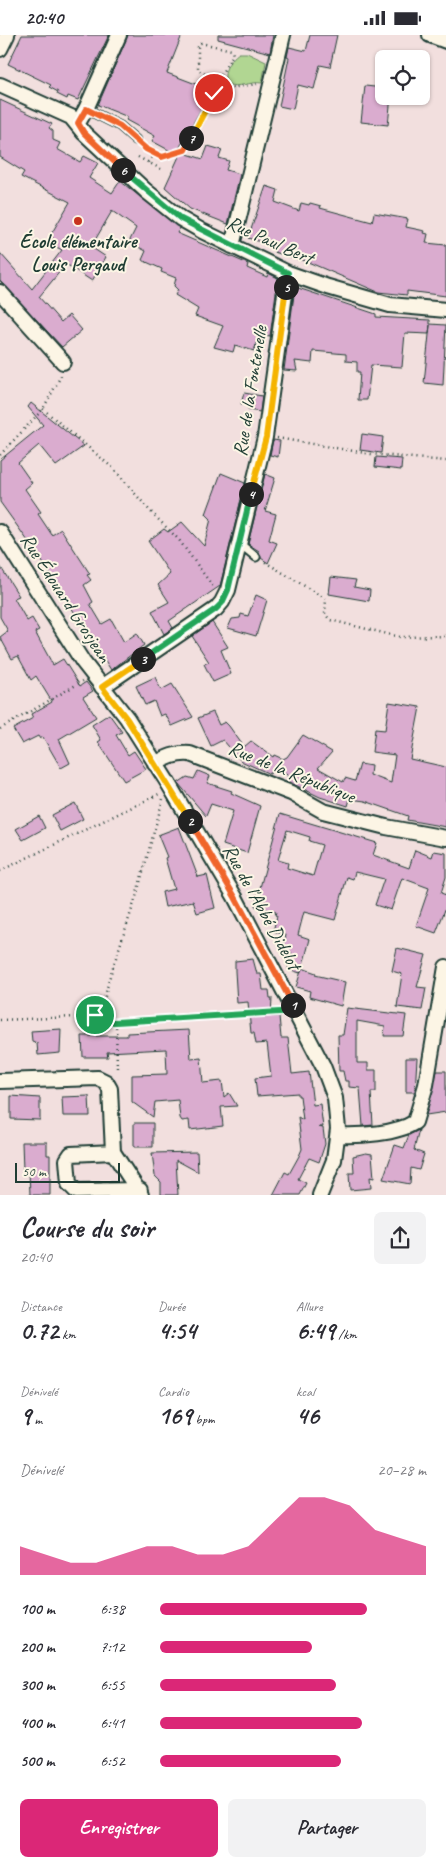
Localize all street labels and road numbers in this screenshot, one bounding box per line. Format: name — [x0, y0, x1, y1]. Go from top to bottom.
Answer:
street label: Rue Paul Bert — [223, 210, 320, 271]
street label: Rue de la Fontenelle — [227, 323, 273, 458]
street label: Rue Édouard Grosjean — [15, 529, 118, 668]
street label: Rue de la République — [225, 735, 360, 809]
street label: Rue de l'Abbé Didelot — [217, 840, 308, 977]

